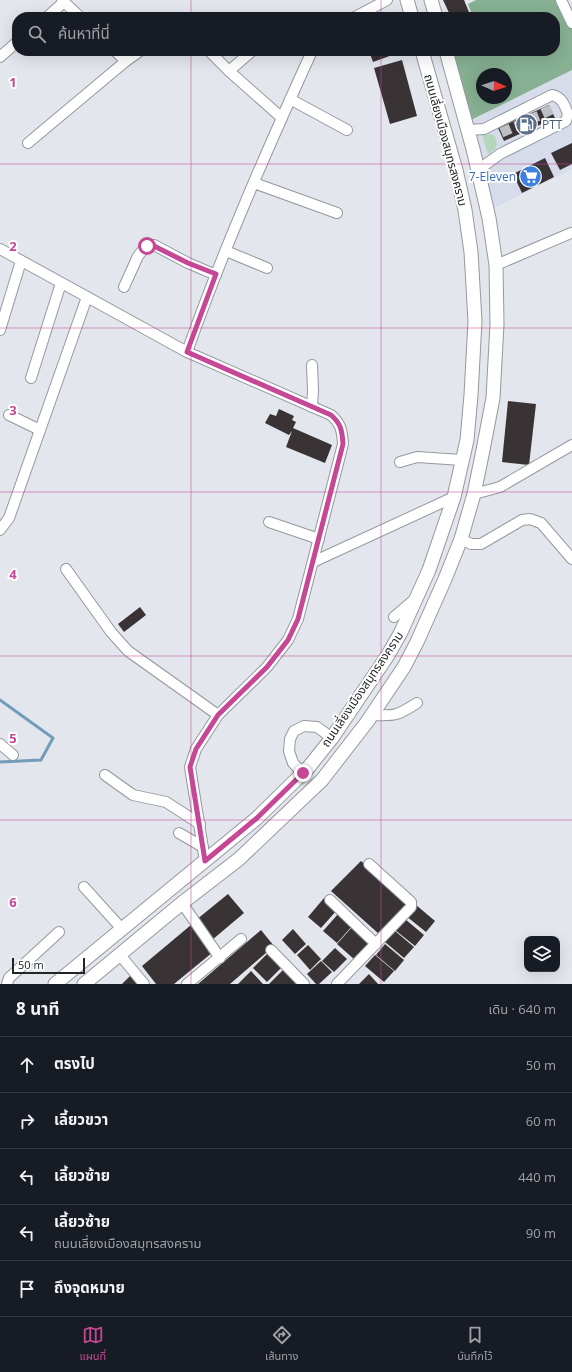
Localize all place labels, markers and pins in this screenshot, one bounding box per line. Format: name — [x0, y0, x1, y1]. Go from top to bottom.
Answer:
fuel station icon: PTT — [514, 111, 540, 137]
place label: PTT — [542, 116, 563, 133]
supermarket icon: 7-Eleven — [518, 163, 544, 189]
place label: 7-Eleven — [469, 168, 516, 185]

